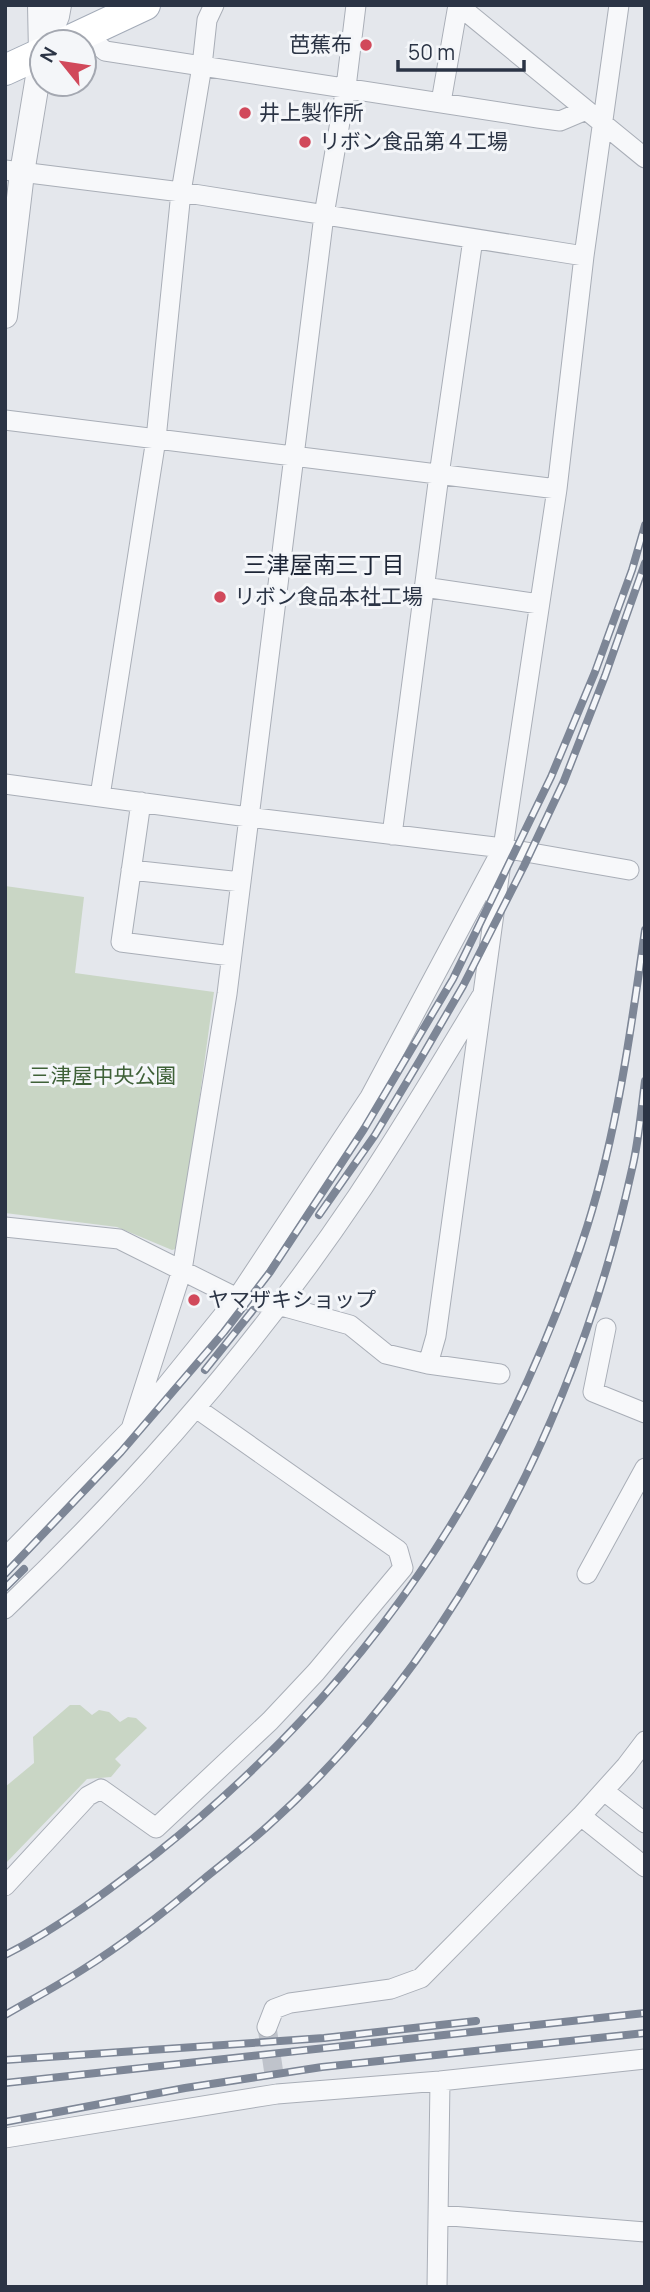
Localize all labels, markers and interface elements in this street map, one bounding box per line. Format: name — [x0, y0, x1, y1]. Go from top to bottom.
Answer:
north arrow — [28, 28, 98, 98]
scale bar — [398, 28, 524, 72]
place label: 芭蕉布 — [289, 30, 352, 58]
marker: 芭蕉布 — [358, 37, 374, 53]
text: 50 m — [408, 38, 455, 66]
text: N — [34, 42, 63, 67]
place label: 井上製作所 — [259, 98, 364, 126]
marker: 井上製作所 — [237, 105, 253, 121]
place label: リボン食品第４工場 — [319, 127, 508, 155]
marker: リボン食品第４工場 — [297, 134, 313, 150]
district label: 三津屋南三丁目 — [244, 548, 405, 580]
place label: リボン食品本社工場 — [234, 582, 423, 610]
marker: リボン食品本社工場 — [212, 589, 228, 605]
park label: 三津屋中央公園 — [30, 1061, 177, 1089]
place label: ヤマザキショップ — [208, 1285, 376, 1313]
marker: ヤマザキショップ — [186, 1292, 202, 1308]

